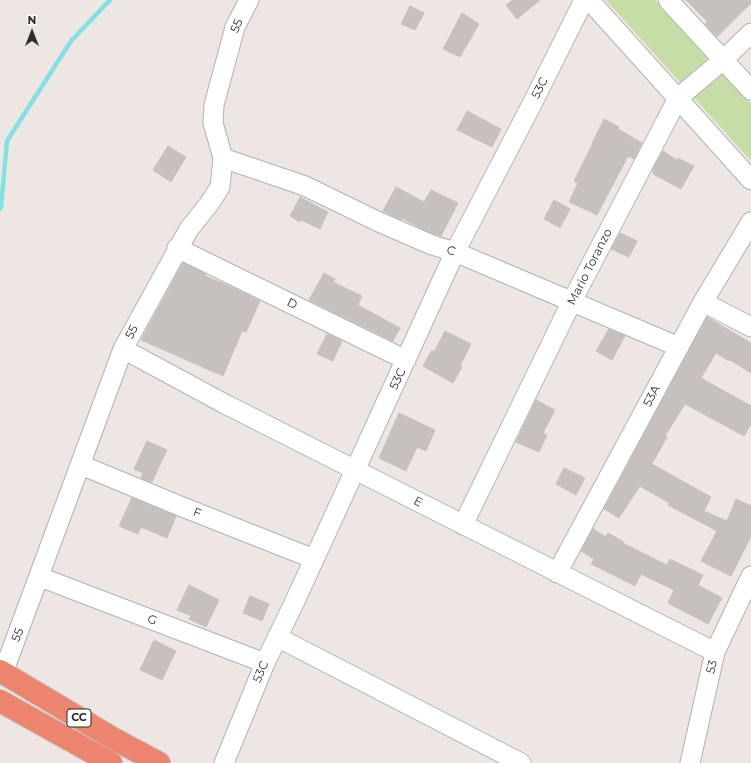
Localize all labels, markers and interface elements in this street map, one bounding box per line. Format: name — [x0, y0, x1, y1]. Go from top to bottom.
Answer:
north arrow — [12, 12, 52, 52]
text: N — [28, 13, 36, 27]
street label: 55 — [228, 17, 246, 35]
street label: 53C — [529, 75, 551, 101]
street label: Mario Toranzo — [565, 226, 615, 308]
street label: C — [445, 243, 457, 259]
street label: D — [284, 295, 300, 313]
street label: 55 — [122, 323, 142, 341]
street label: 53C — [387, 366, 409, 392]
street label: 53A — [640, 383, 664, 409]
street label: E — [411, 494, 425, 510]
street label: F — [191, 505, 203, 521]
street label: G — [145, 612, 159, 628]
street label: 55 — [9, 626, 27, 644]
street label: 53C — [250, 659, 272, 685]
street label: 53 — [703, 659, 721, 675]
road number: CC — [67, 709, 91, 727]

